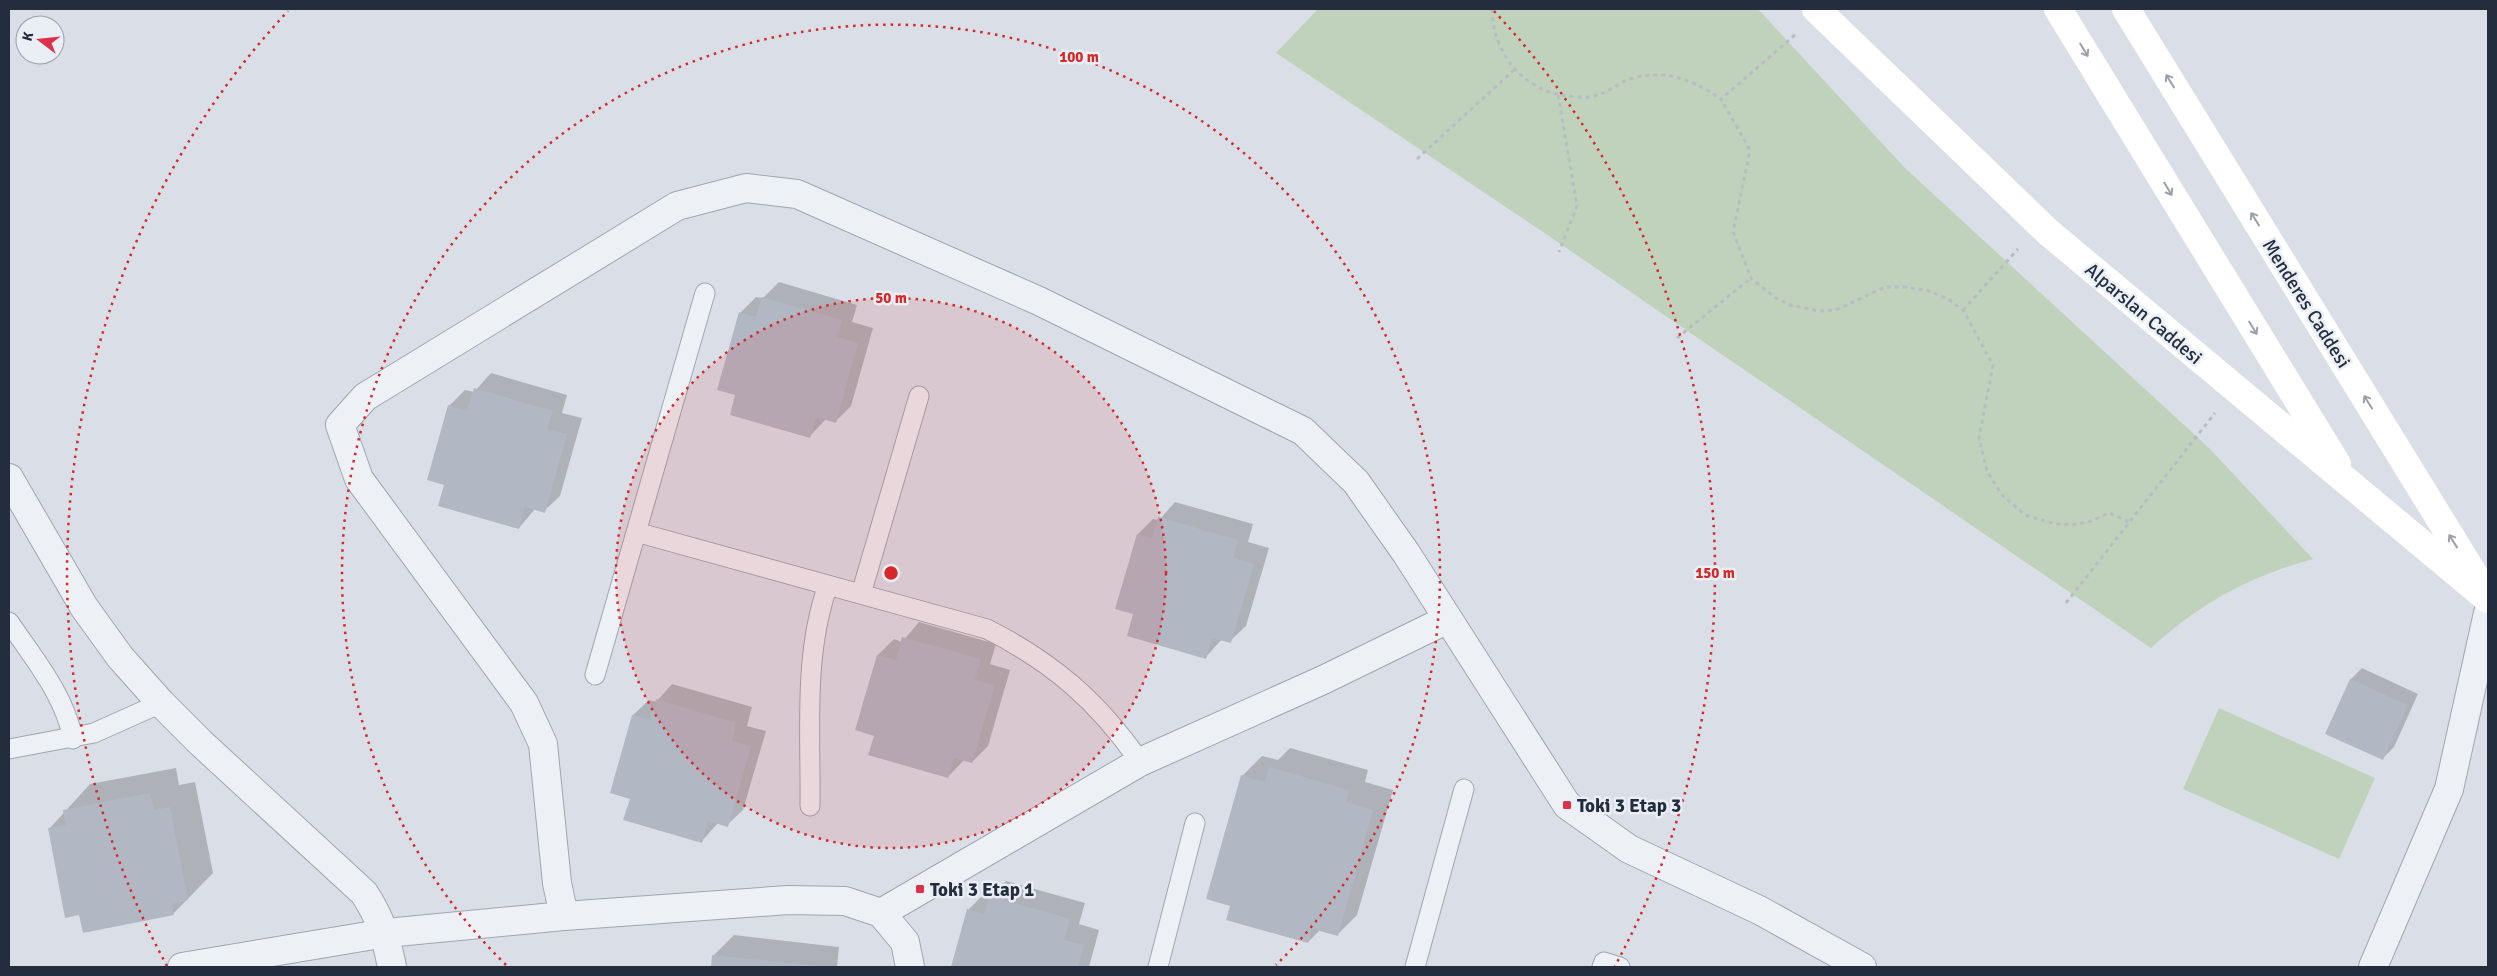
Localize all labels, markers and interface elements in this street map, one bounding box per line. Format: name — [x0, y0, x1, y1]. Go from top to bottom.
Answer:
north arrow — [15, 15, 65, 65]
text: K — [19, 30, 37, 43]
one-way arrow — [2079, 43, 2089, 57]
text: 100 m — [1059, 48, 1099, 66]
one-way arrow — [2165, 74, 2176, 88]
one-way arrow — [2164, 181, 2174, 195]
one-way arrow — [2250, 213, 2260, 227]
street label: Menderes Caddesi — [2257, 235, 2355, 372]
street label: Alparslan Caddesi — [2080, 258, 2207, 370]
text: 50 m — [875, 289, 907, 307]
one-way arrow — [2249, 320, 2259, 334]
one-way arrow — [2363, 396, 2373, 410]
one-way arrow — [2448, 534, 2458, 548]
centre of rings — [882, 564, 900, 582]
text: 150 m — [1695, 564, 1735, 582]
place label: Toki 3 Etap 3 — [1577, 794, 1681, 818]
marker: Toki 3 Etap 3 — [1561, 799, 1573, 811]
place label: Toki 3 Etap 1 — [930, 878, 1034, 902]
marker: Toki 3 Etap 1 — [914, 883, 926, 895]

